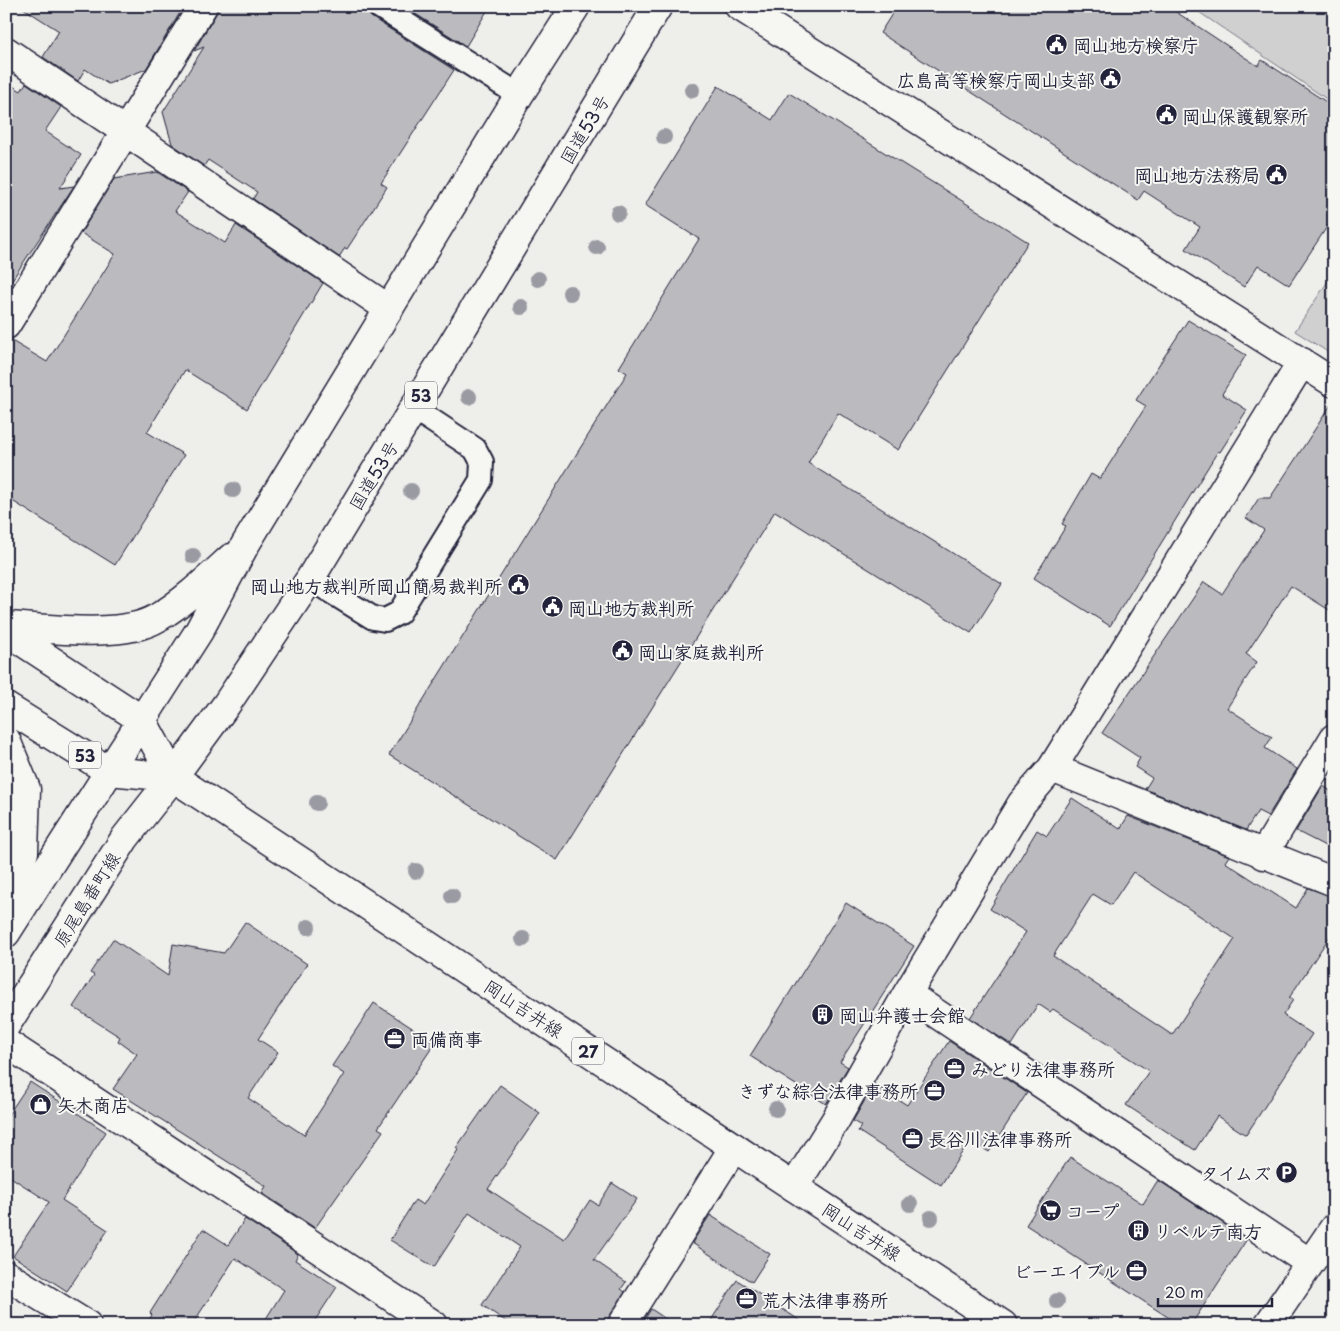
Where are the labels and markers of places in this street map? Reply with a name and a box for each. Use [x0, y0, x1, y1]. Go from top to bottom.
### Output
place label: 岡山地方検察庁 [1073, 31, 1199, 58]
public building icon: 岡山地方検察庁 [1045, 32, 1069, 56]
place label: 広島高等検察庁岡山支部 [897, 66, 1095, 93]
public building icon: 広島高等検察庁岡山支部 [1099, 67, 1123, 91]
place label: 岡山保護観察所 [1182, 102, 1308, 129]
public building icon: 岡山保護観察所 [1154, 103, 1178, 127]
place label: 岡山地方法務局 [1134, 161, 1260, 188]
public building icon: 岡山地方法務局 [1264, 162, 1288, 186]
place label: 岡山地方裁判所岡山簡易裁判所 [250, 572, 502, 599]
public building icon: 岡山地方裁判所岡山簡易裁判所 [506, 573, 530, 597]
place label: 岡山地方裁判所 [568, 594, 694, 621]
public building icon: 岡山地方裁判所 [540, 595, 564, 619]
place label: 岡山家庭裁判所 [638, 638, 764, 665]
public building icon: 岡山家庭裁判所 [610, 639, 634, 663]
place label: 岡山弁護士会館 [839, 1001, 965, 1028]
building icon: 岡山弁護士会館 [811, 1002, 835, 1026]
place label: 両備商事 [411, 1025, 483, 1052]
office icon: 両備商事 [383, 1026, 407, 1050]
place label: みどり法律事務所 [971, 1055, 1115, 1082]
office icon: みどり法律事務所 [943, 1056, 967, 1080]
place label: きずな綜合法律事務所 [738, 1077, 918, 1104]
office icon: きずな綜合法律事務所 [922, 1078, 946, 1102]
place label: 矢木商店 [57, 1091, 129, 1118]
shop icon: 矢木商店 [29, 1092, 53, 1116]
place label: 長谷川法律事務所 [928, 1125, 1072, 1152]
office icon: 長谷川法律事務所 [900, 1126, 924, 1150]
place label: タイムズ [1200, 1159, 1271, 1186]
parking icon: タイムズ [1275, 1160, 1299, 1184]
place label: コープ [1066, 1197, 1119, 1224]
supermarket icon: コープ [1038, 1198, 1062, 1222]
place label: リベルテ南方 [1154, 1217, 1262, 1244]
building icon: リベルテ南方 [1126, 1218, 1150, 1242]
place label: ビーエイブル [1014, 1257, 1120, 1284]
office icon: ビーエイブル [1124, 1258, 1148, 1282]
place label: 荒木法律事務所 [762, 1286, 888, 1313]
office icon: 荒木法律事務所 [734, 1287, 758, 1311]

